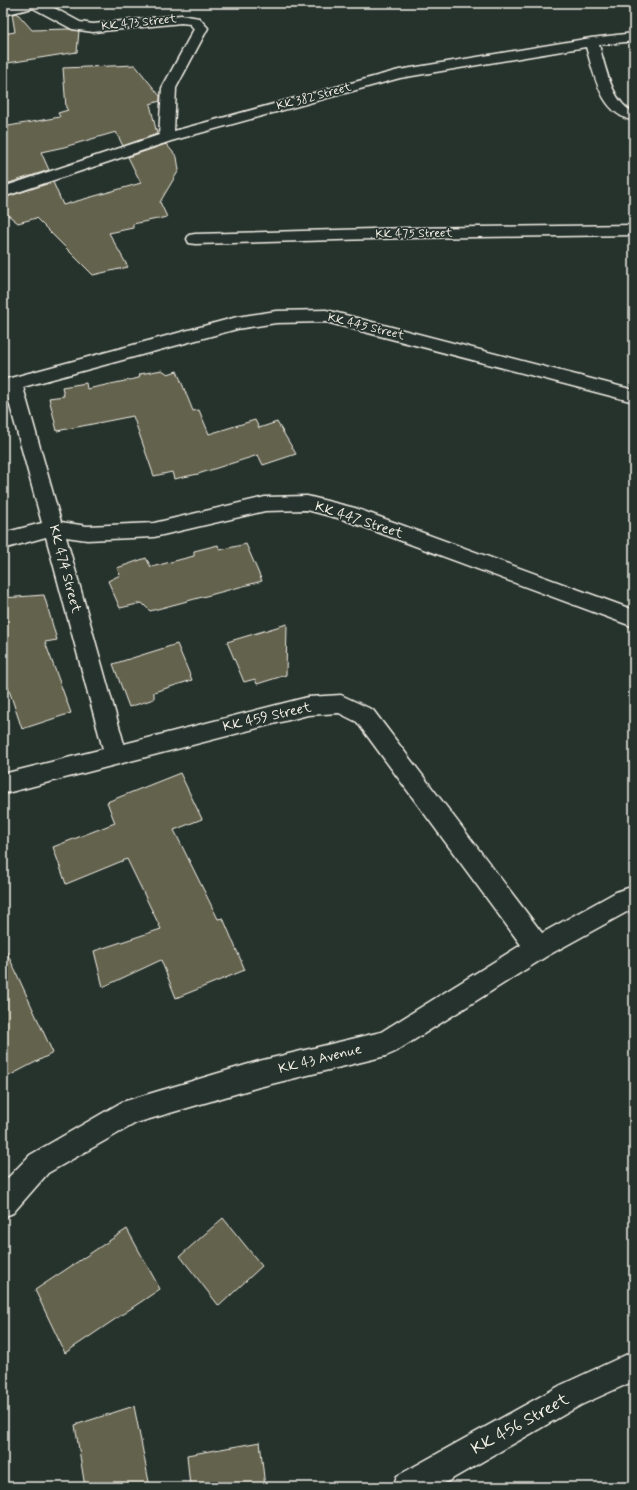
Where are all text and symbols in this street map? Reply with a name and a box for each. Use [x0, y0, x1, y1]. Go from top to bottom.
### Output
street label: KK 473 Street [101, 11, 177, 35]
street label: KK 382 Street [275, 79, 353, 115]
street label: KK 475 Street [375, 225, 453, 243]
street label: KK 445 Street [326, 310, 406, 344]
street label: KK 447 Street [313, 497, 406, 543]
street label: KK 474 Street [45, 523, 86, 616]
street label: KK 459 Street [221, 698, 314, 736]
street label: KK 43 Avenue [277, 1040, 363, 1078]
street label: KK 456 Street [467, 1388, 573, 1460]

